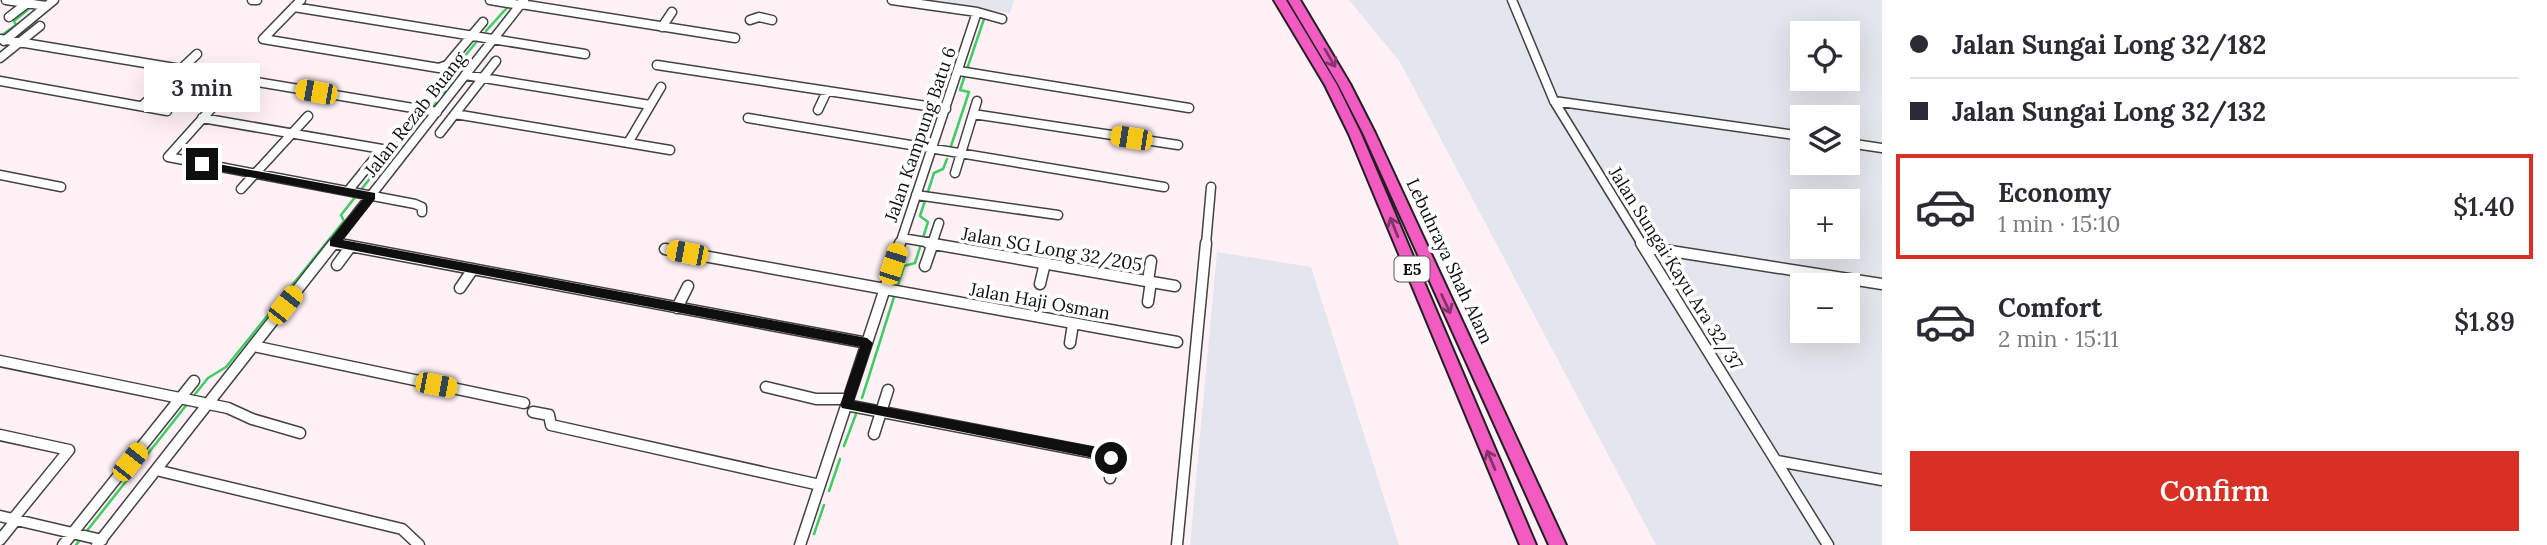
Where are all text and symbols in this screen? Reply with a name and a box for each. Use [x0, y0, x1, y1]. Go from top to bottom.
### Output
map controls [1790, 21, 1860, 343]
button: locate [1790, 21, 1860, 91]
text: Jalan Sungai Long 32/182 [1952, 28, 2266, 61]
street label: Jalan Kampung Batu 6 [879, 43, 961, 225]
street label: Jalan Rezab Buang [358, 46, 472, 182]
one-way arrow [1323, 48, 1337, 68]
callout: 3 min [144, 62, 260, 111]
text: 3 min [171, 73, 233, 102]
car [294, 78, 339, 106]
text: Jalan Sungai Long 32/132 [1952, 95, 2266, 128]
button: layers [1790, 105, 1860, 175]
car [1109, 124, 1154, 152]
route end [186, 148, 218, 180]
street label: Jalan Sungai Kayu Ara 32/37 [1603, 161, 1748, 374]
street label: Lebuhraya Shah Alam [1402, 175, 1498, 347]
icon: car [1914, 175, 1977, 238]
text: Economy [1998, 176, 2111, 209]
button: + [1790, 189, 1860, 259]
text: $1.40 [2453, 190, 2515, 223]
text: 1 min · 15:10 [1998, 209, 2121, 238]
one-way arrow [1387, 217, 1400, 239]
street label: Jalan SG Long 32/205 [959, 222, 1144, 276]
car [665, 239, 710, 267]
car [877, 241, 910, 287]
road number: E5 [1394, 256, 1430, 282]
button: − [1790, 273, 1860, 343]
street label: Jalan Haji Osman [967, 277, 1112, 325]
car [264, 282, 307, 328]
icon: car [1914, 290, 1977, 353]
text: Comfort [1998, 291, 2102, 324]
one-way arrow [1440, 293, 1453, 314]
text: $1.89 [2454, 305, 2515, 338]
text: 2 min · 15:11 [1998, 324, 2119, 353]
car [414, 371, 459, 399]
car [109, 439, 152, 485]
route start [1095, 442, 1127, 474]
one-way arrow [1484, 450, 1497, 471]
button: Confirm [1910, 451, 2519, 531]

